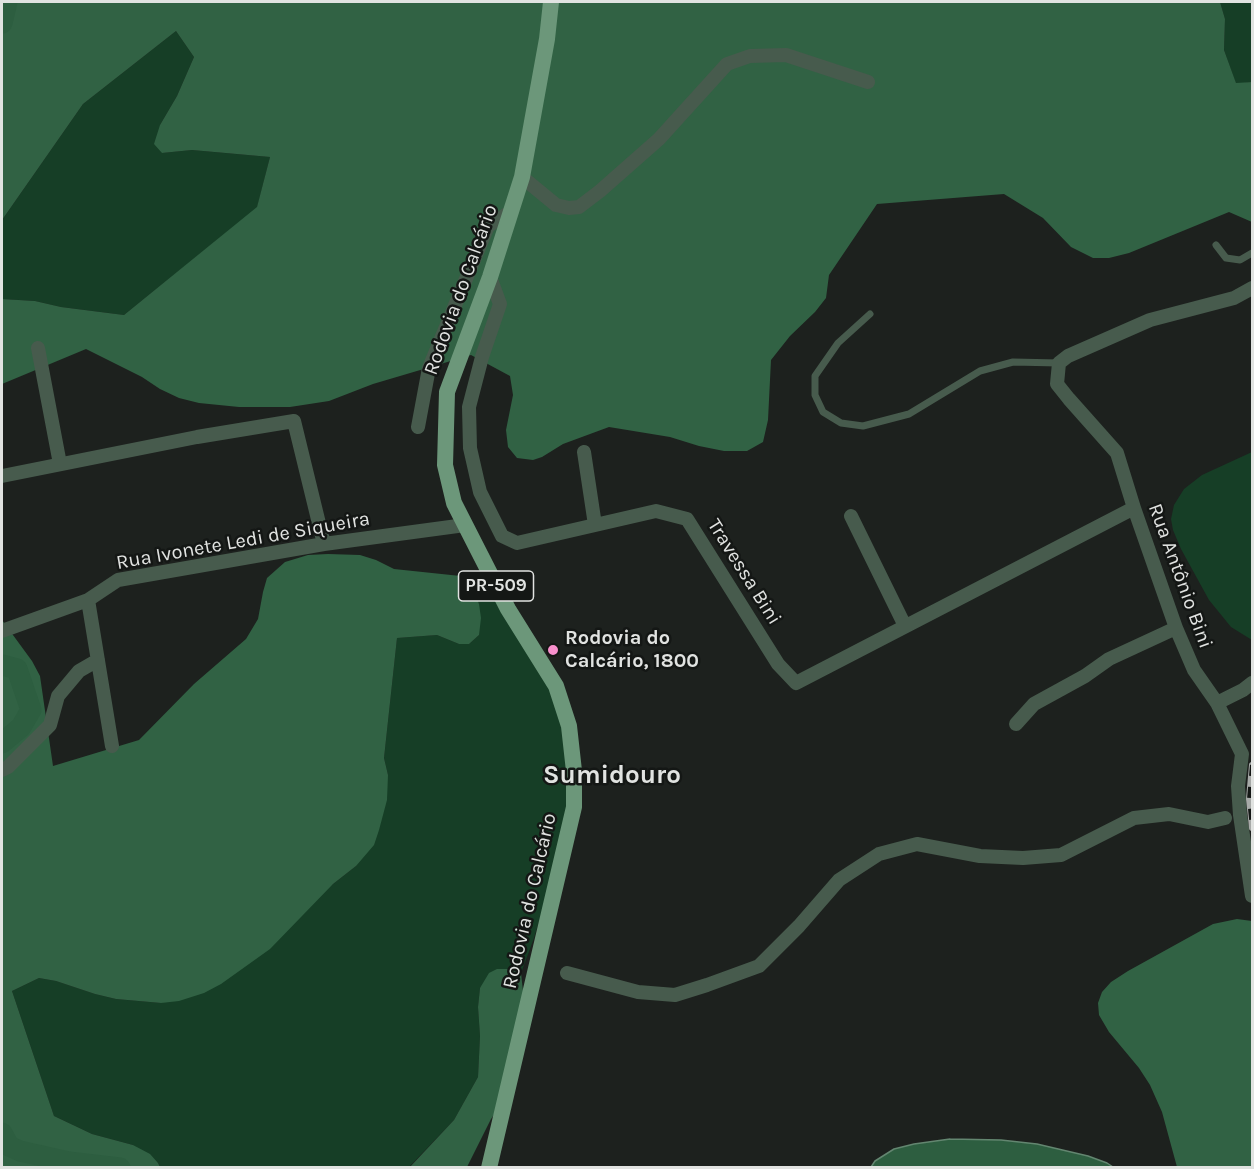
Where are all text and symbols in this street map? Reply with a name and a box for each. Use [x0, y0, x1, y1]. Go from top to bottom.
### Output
street label: Rodovia do Calcário [419, 202, 503, 378]
street label: Rua Antônio Bini [1143, 500, 1217, 652]
street label: Rua Ivonete Ledi de Siqueira [114, 507, 372, 575]
street label: Travessa Bini [702, 515, 786, 629]
road number: PR-509 [458, 571, 534, 601]
place label: Rodovia do Calcário, 1800 [565, 626, 699, 673]
marker: Rodovia do Calcário, 1800 [546, 643, 560, 657]
district label: Sumidouro [543, 760, 681, 792]
street label: Rodovia do Calcário [498, 811, 562, 991]

